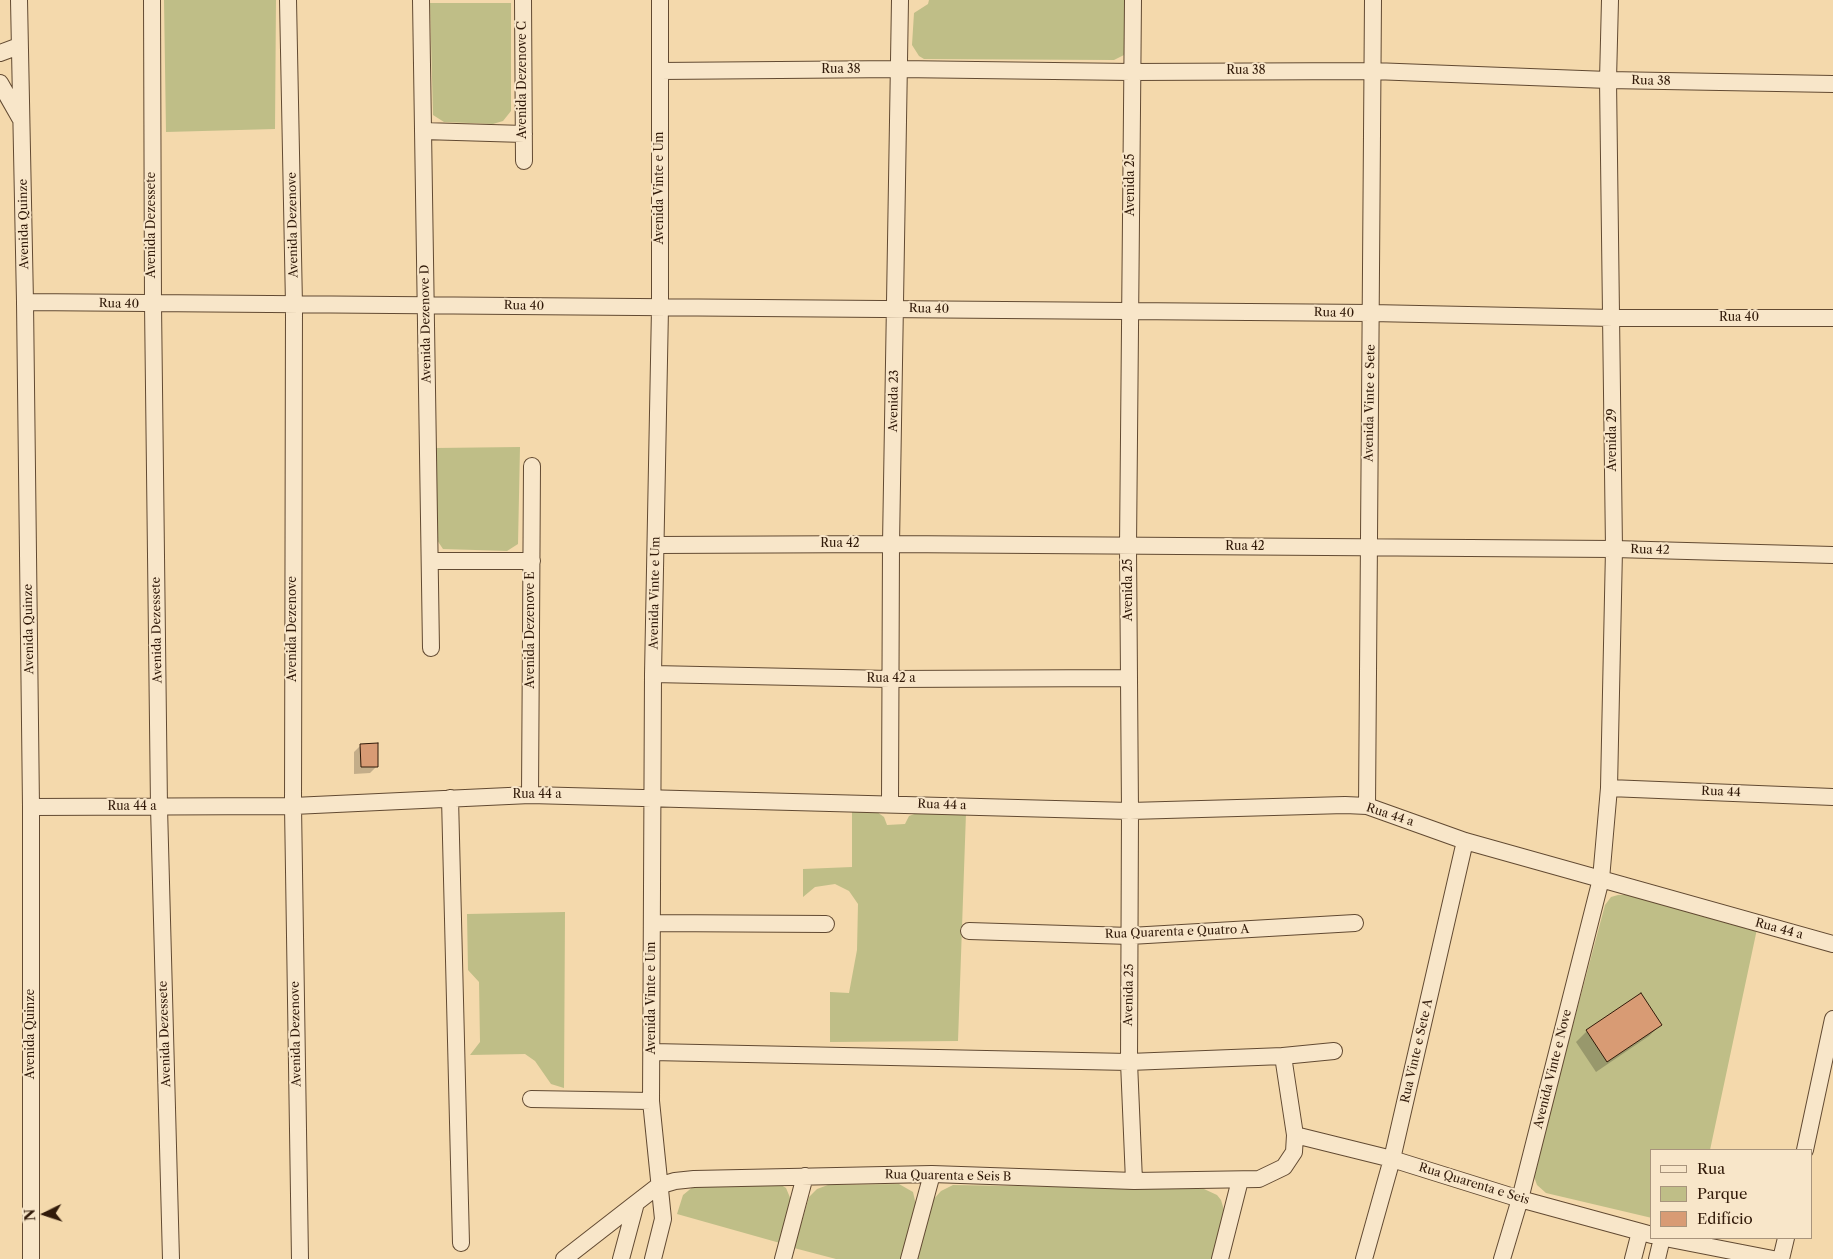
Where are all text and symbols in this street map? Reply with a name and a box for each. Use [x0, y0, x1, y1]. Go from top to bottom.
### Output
street label: Avenida Dezenove C [516, 21, 530, 139]
street label: Rua 38 [821, 63, 861, 77]
street label: Rua 38 [1226, 64, 1266, 78]
street label: Rua 38 [1631, 73, 1671, 89]
street label: Avenida Vinte e Um [653, 131, 667, 245]
street label: Avenida 25 [1124, 154, 1138, 216]
street label: Avenida Dezessete [145, 172, 159, 278]
street label: Avenida Dezenove [285, 172, 301, 278]
street label: Avenida Quinze [16, 179, 32, 269]
street label: Avenida Dezenove D [418, 265, 434, 383]
street label: Rua 40 [99, 296, 139, 312]
street label: Rua 40 [504, 298, 544, 314]
street label: Rua 40 [909, 301, 949, 317]
street label: Rua 40 [1314, 305, 1354, 321]
street label: Rua 40 [1719, 311, 1759, 325]
street label: Avenida Vinte e Sete [1362, 344, 1378, 462]
street label: Avenida 23 [886, 370, 902, 432]
street label: Avenida 29 [1606, 409, 1620, 471]
street label: Avenida Vinte e Um [647, 536, 663, 650]
street label: Rua 42 [820, 537, 860, 551]
street label: Rua 42 [1225, 540, 1265, 554]
street label: Rua 42 [1630, 542, 1670, 558]
street label: Avenida 25 [1122, 559, 1136, 621]
street label: Avenida Dezenove E [524, 571, 538, 689]
street label: Avenida Dezenove [286, 576, 300, 682]
street label: Avenida Dezessete [149, 577, 165, 683]
street label: Avenida Quinze [21, 584, 37, 674]
street label: Rua 42 a [866, 672, 916, 686]
street label: Rua 44 [1701, 784, 1741, 800]
street label: Rua 44 a [512, 788, 562, 802]
street label: Rua 44 a [917, 797, 967, 813]
street label: Rua 44 a [107, 800, 157, 814]
street label: Rua 44 a [1364, 801, 1416, 829]
street label: Rua 44 a [1753, 916, 1805, 942]
street label: Rua Quarenta e Quatro A [1105, 922, 1249, 942]
street label: Avenida Vinte e Um [645, 941, 659, 1055]
street label: Avenida 25 [1121, 964, 1137, 1026]
street label: Avenida Dezessete [156, 981, 174, 1087]
street label: Avenida Dezenove [288, 981, 304, 1087]
street label: Avenida Quinze [24, 989, 38, 1079]
street label: Rua Vinte e Sete A [1398, 997, 1436, 1105]
street label: Avenida Vinte e Nove [1531, 1008, 1575, 1130]
legend [1650, 1149, 1813, 1239]
text: Rua [1697, 1159, 1725, 1178]
street label: Rua Quarenta e Seis [1417, 1160, 1531, 1208]
street label: Rua Quarenta e Seis B [885, 1168, 1011, 1184]
text: Parque [1697, 1184, 1747, 1203]
north arrow [20, 1189, 70, 1239]
text: N [21, 1208, 39, 1222]
text: Edifício [1697, 1209, 1753, 1228]

